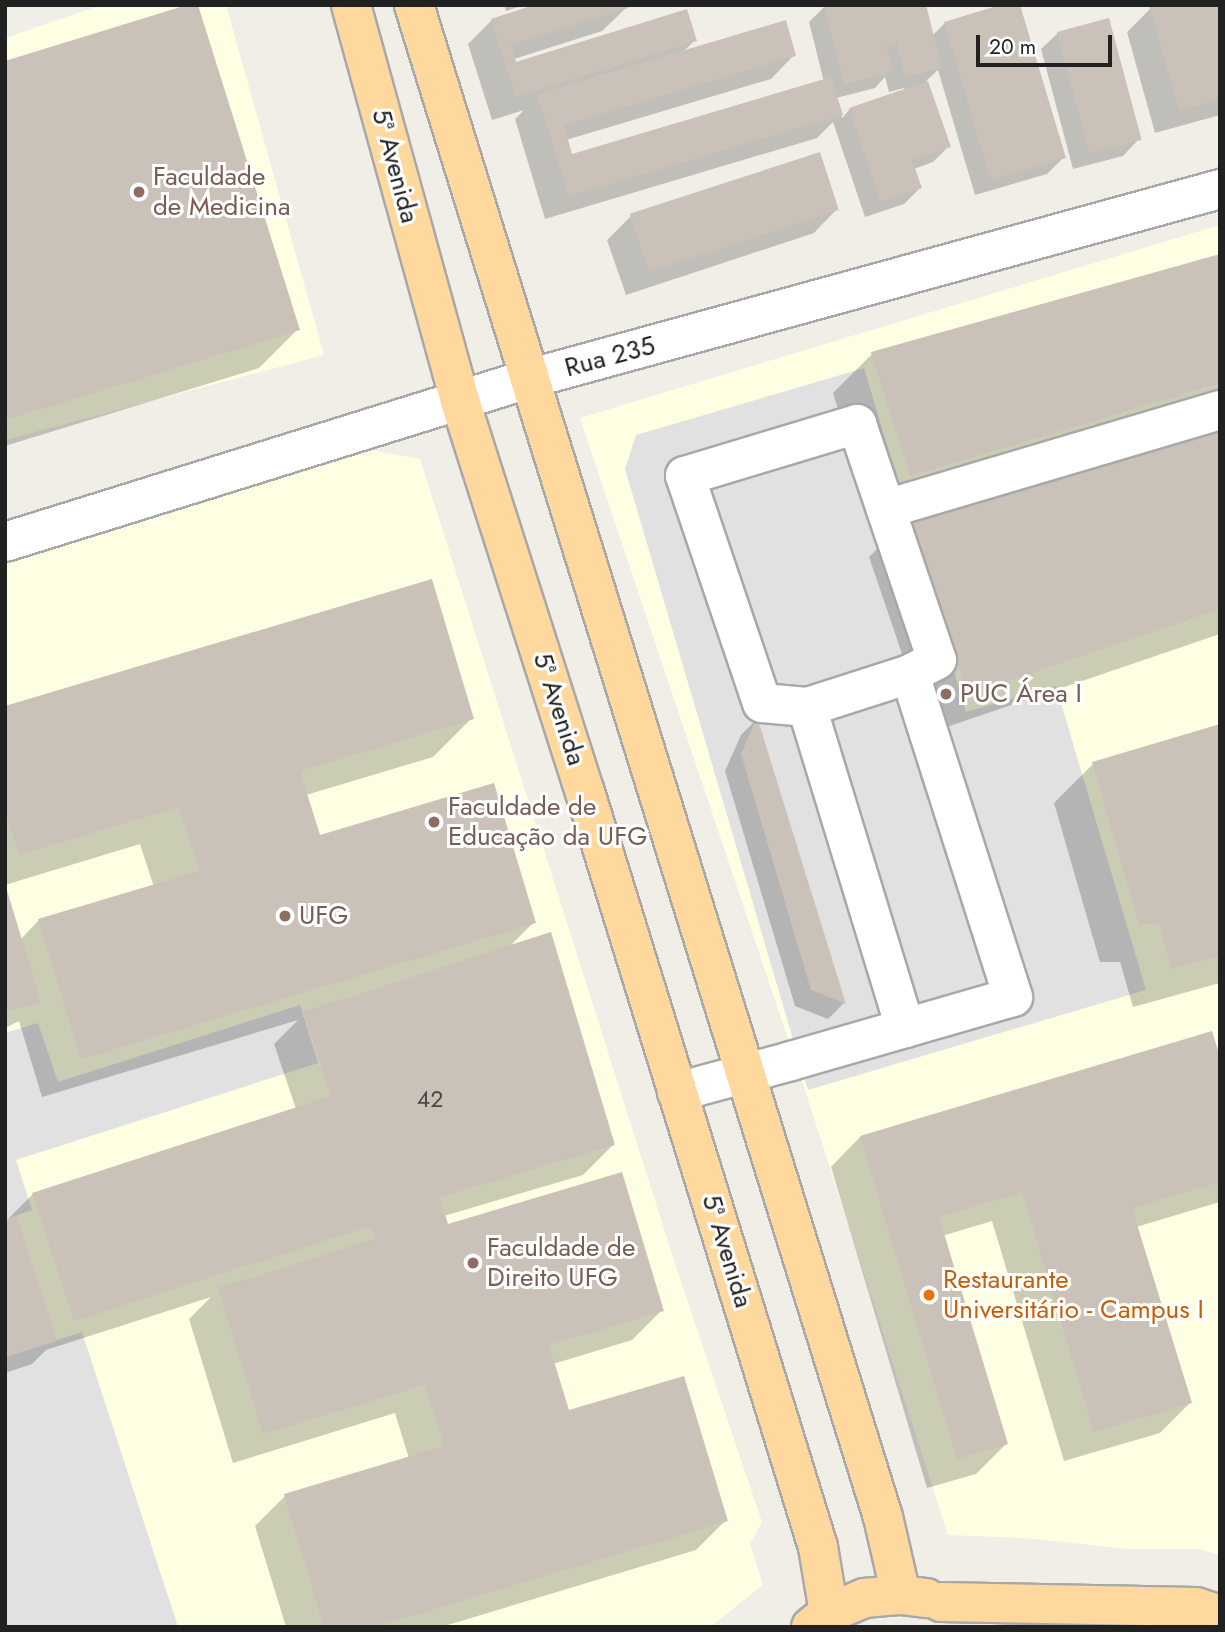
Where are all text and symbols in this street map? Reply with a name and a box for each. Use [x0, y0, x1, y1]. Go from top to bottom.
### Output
scale bar [980, 21, 1116, 65]
text: 20 m [989, 32, 1036, 62]
street label: 5ª Avenida [365, 106, 425, 226]
place label: Faculdade de Medicina [153, 161, 290, 222]
marker: Faculdade de Medicina [131, 184, 147, 200]
street label: Rua 235 [561, 330, 659, 384]
street label: 5ª Avenida [526, 649, 592, 769]
place label: PUC Área I [960, 678, 1082, 710]
marker: PUC Área I [938, 686, 954, 702]
place label: Faculdade de Educação da UFG [448, 791, 647, 852]
marker: Faculdade de Educação da UFG [426, 814, 442, 830]
place label: UFG [299, 900, 348, 932]
marker: UFG [277, 908, 293, 924]
house number: 42 [417, 1085, 443, 1113]
street label: 5ª Avenida [695, 1191, 759, 1311]
place label: Faculdade de Direito UFG [487, 1232, 635, 1294]
marker: Faculdade de Direito UFG [465, 1255, 481, 1271]
place label: Restaurante Universitário - Campus I [943, 1264, 1204, 1326]
marker: Restaurante Universitário - Campus I [921, 1287, 937, 1303]

